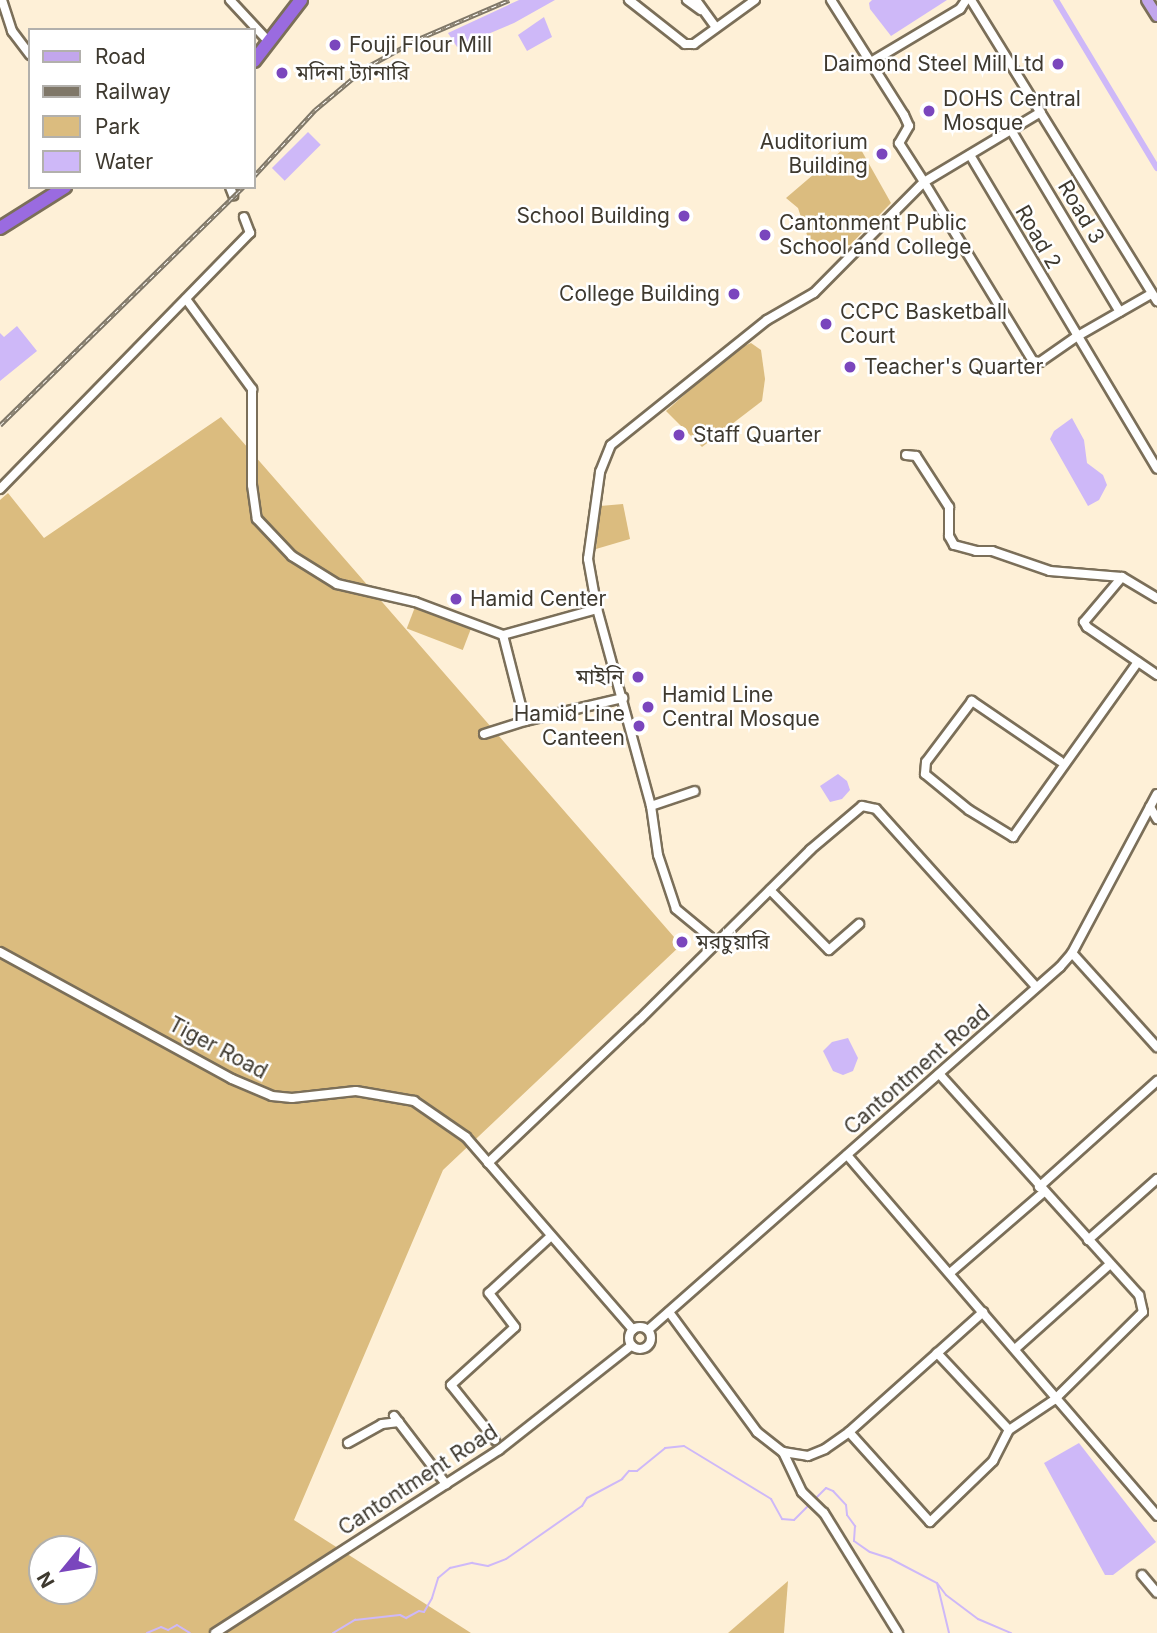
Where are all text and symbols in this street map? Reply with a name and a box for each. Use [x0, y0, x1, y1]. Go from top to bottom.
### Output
legend [28, 28, 256, 189]
place label: Fouji Flour Mill [349, 32, 492, 58]
marker: Fouji Flour Mill [327, 37, 343, 53]
text: Road [95, 44, 146, 69]
place label: Daimond Steel Mill Ltd [823, 51, 1044, 77]
marker: Daimond Steel Mill Ltd [1050, 56, 1066, 72]
place label: মদিনা ট্যানারি [296, 60, 409, 86]
marker: মদিনা ট্যানারি [274, 65, 290, 81]
text: Railway [95, 79, 171, 104]
place label: DOHS Central Mosque [943, 86, 1081, 136]
marker: DOHS Central Mosque [921, 103, 937, 119]
text: Park [95, 114, 140, 139]
place label: Auditorium Building [760, 129, 868, 179]
marker: Auditorium Building [874, 146, 890, 162]
text: Water [95, 149, 153, 174]
street label: Road 3 [1052, 176, 1110, 248]
street label: Road 2 [1010, 201, 1066, 273]
place label: School Building [516, 203, 670, 229]
marker: School Building [676, 208, 692, 224]
place label: Cantonment Public School and College [779, 210, 971, 260]
marker: Cantonment Public School and College [757, 227, 773, 243]
place label: College Building [559, 281, 720, 307]
marker: College Building [726, 286, 742, 302]
place label: CCPC Basketball Court [840, 299, 1007, 349]
marker: CCPC Basketball Court [818, 316, 834, 332]
place label: Teacher's Quarter [864, 354, 1043, 380]
marker: Teacher's Quarter [842, 359, 858, 375]
place label: Staff Quarter [693, 422, 821, 448]
marker: Staff Quarter [671, 427, 687, 443]
place label: Hamid Center [470, 586, 606, 612]
marker: Hamid Center [448, 591, 464, 607]
place label: মাইনি [576, 664, 624, 690]
marker: মাইনি [630, 669, 646, 685]
place label: Hamid Line Central Mosque [662, 682, 820, 732]
marker: Hamid Line Central Mosque [640, 699, 656, 715]
place label: Hamid Line Canteen [514, 701, 625, 751]
marker: Hamid Line Canteen [631, 718, 647, 734]
place label: মরচুয়ারি [696, 929, 769, 955]
marker: মরচুয়ারি [674, 934, 690, 950]
street label: Cantontment Road [839, 1000, 995, 1140]
street label: Tiger Road [164, 1011, 272, 1085]
street label: Cantontment Road [334, 1419, 502, 1541]
north arrow [28, 1535, 98, 1605]
text: N [33, 1568, 60, 1592]

